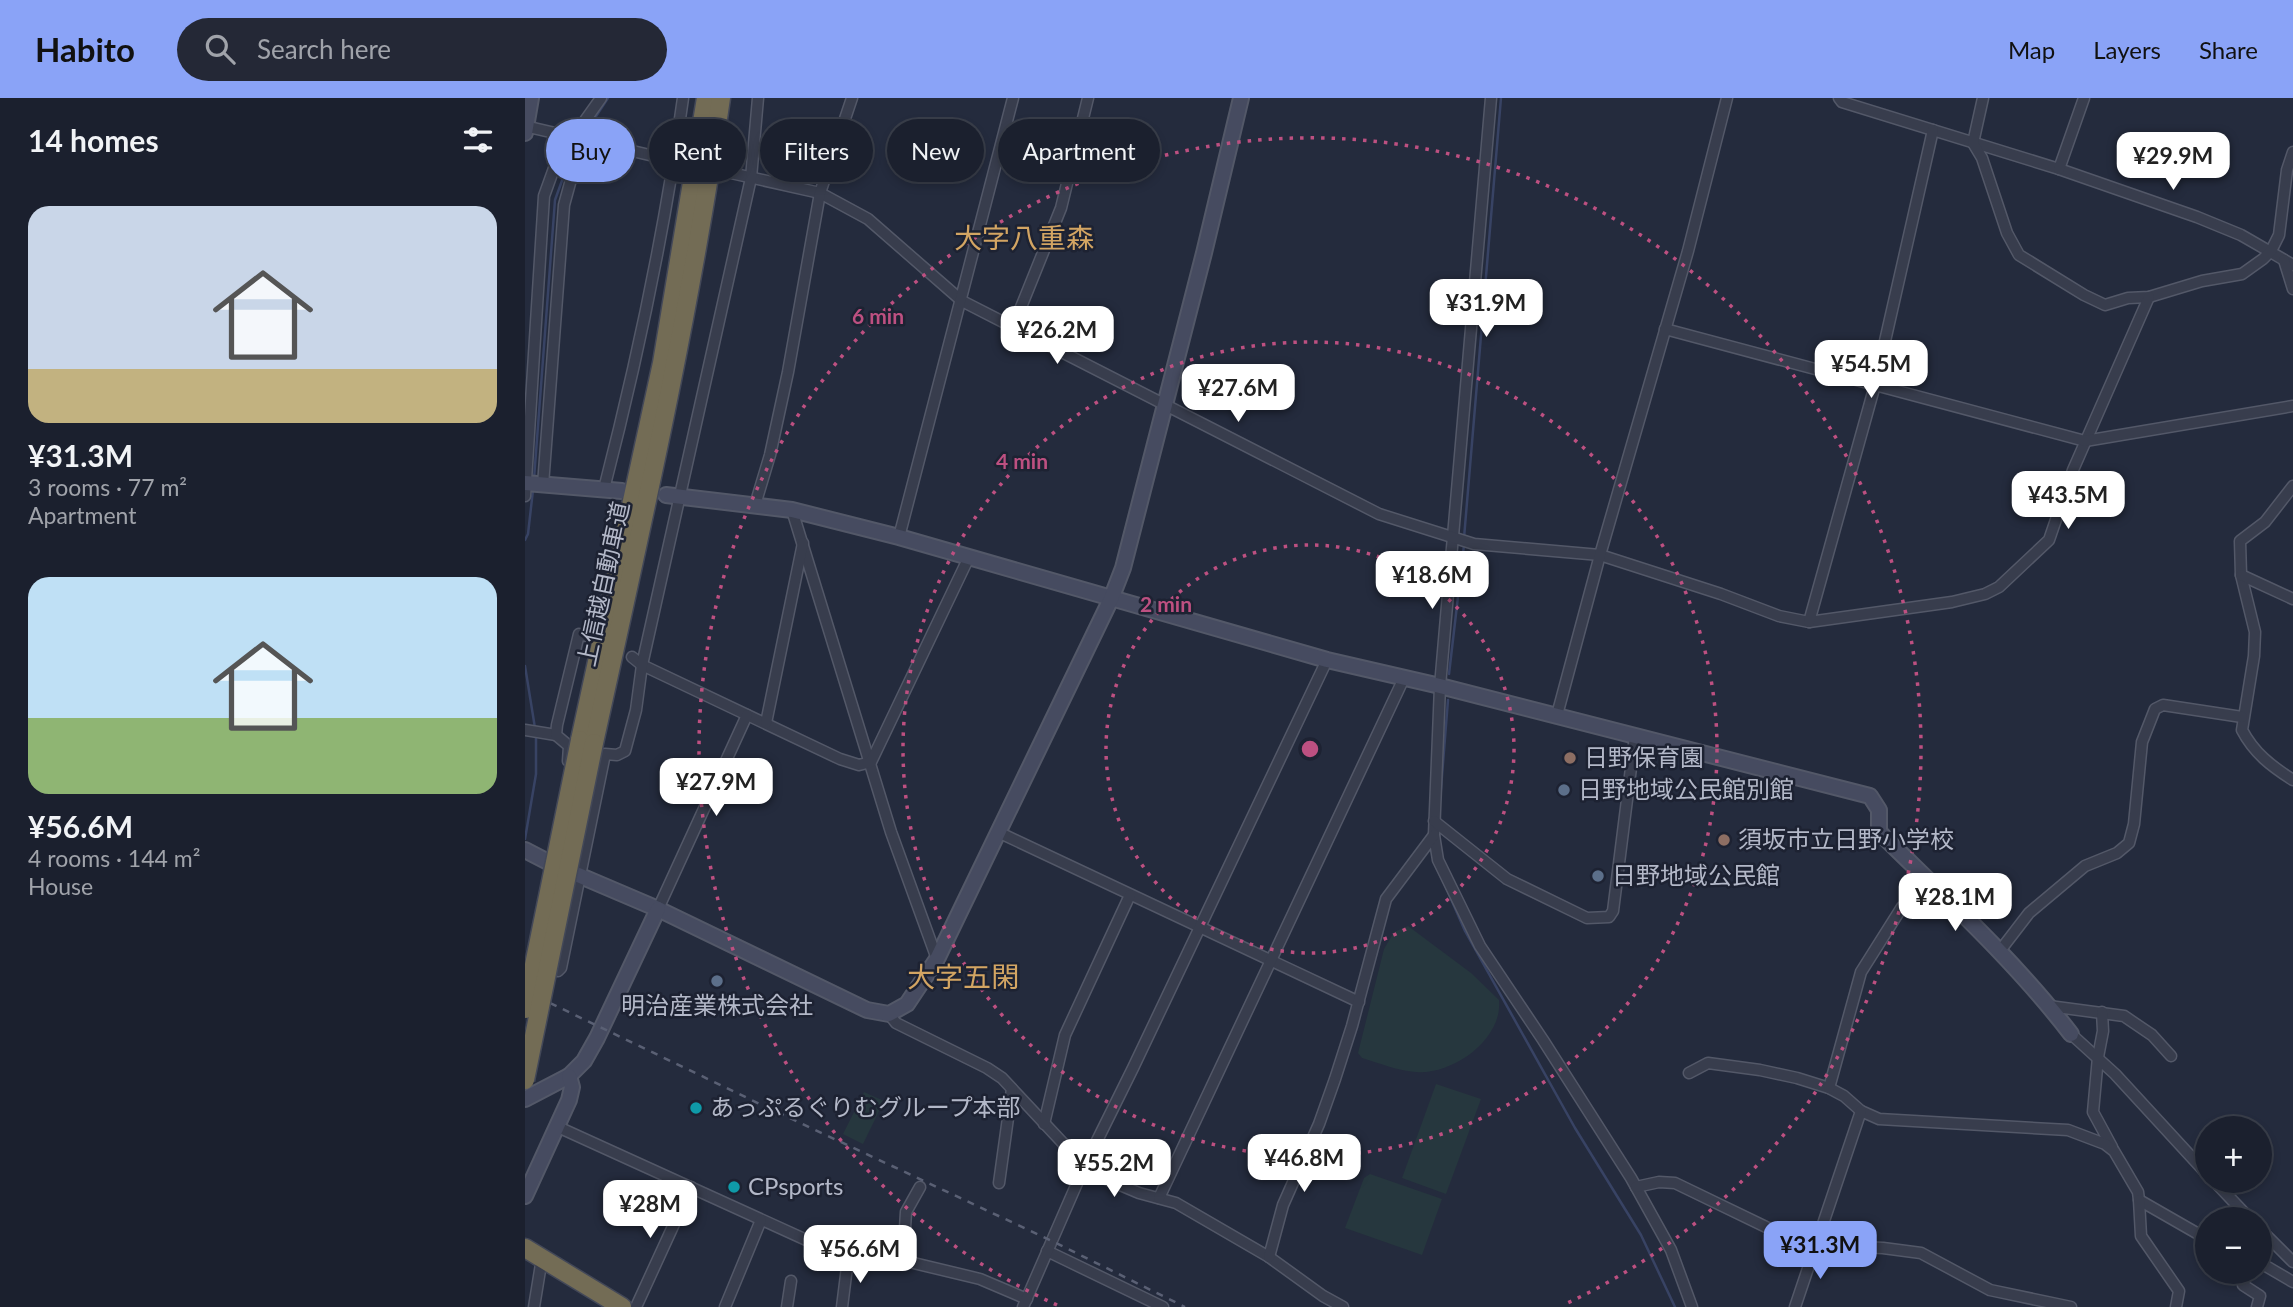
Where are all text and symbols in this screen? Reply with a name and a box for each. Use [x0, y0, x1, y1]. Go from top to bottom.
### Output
search box [177, 18, 667, 81]
text: Habito [35, 29, 135, 69]
icon: search [201, 30, 239, 68]
text: Search here [257, 33, 391, 65]
text: Map [2008, 35, 2055, 64]
text: Layers [2093, 35, 2161, 64]
text: Share [2199, 35, 2258, 64]
chip: Buy [546, 119, 635, 182]
chip: Rent [649, 119, 746, 182]
chip: Filters [760, 119, 873, 182]
chip: New [887, 119, 984, 182]
chip: Apartment [998, 119, 1160, 182]
icon: filters [459, 121, 497, 159]
text: 14 homes [28, 122, 159, 158]
pin: ¥29.9M [2116, 132, 2230, 192]
text: ¥29.9M [2133, 141, 2213, 169]
district label: 大字八重森 [954, 220, 1094, 254]
icon: home [200, 252, 326, 378]
pin: ¥31.9M [1429, 280, 1543, 339]
text: ¥31.9M [1446, 288, 1526, 316]
text: 6 min [852, 303, 904, 328]
pin: ¥26.2M [1000, 306, 1114, 366]
text: ¥26.2M [1017, 315, 1097, 343]
pin: ¥54.5M [1814, 341, 1928, 400]
text: ¥54.5M [1831, 349, 1911, 377]
pin: ¥27.6M [1181, 364, 1295, 424]
text: ¥27.6M [1198, 373, 1278, 401]
text: ¥31.3M [28, 437, 133, 473]
text: 4 min [996, 448, 1048, 473]
pin: ¥43.5M [2011, 472, 2125, 531]
text: 3 rooms · 77 m² [28, 473, 187, 501]
text: ¥43.5M [2028, 480, 2108, 508]
street label: 上信越自動車道 [571, 499, 634, 669]
text: Apartment [28, 501, 136, 529]
pin: ¥18.6M [1375, 552, 1489, 611]
text: ¥18.6M [1392, 560, 1472, 588]
text: 2 min [1140, 591, 1192, 616]
icon: home [200, 623, 326, 749]
centre of rings [1298, 737, 1322, 761]
place label: 日野保育園 [1584, 742, 1704, 771]
marker: 日野保育園 [1562, 750, 1578, 766]
pin: ¥27.9M [659, 758, 773, 818]
text: ¥27.9M [676, 767, 756, 795]
place label: 日野地域公民館別館 [1578, 774, 1794, 803]
marker: 日野地域公民館別館 [1556, 782, 1572, 798]
text: ¥56.6M [28, 808, 133, 844]
place label: 須坂市立日野小学校 [1738, 824, 1954, 853]
marker: 須坂市立日野小学校 [1716, 832, 1732, 848]
text: 4 rooms · 144 m² [28, 844, 200, 872]
place label: 日野地域公民館 [1612, 860, 1780, 889]
marker: 日野地域公民館 [1590, 868, 1606, 884]
text: House [28, 872, 93, 900]
pin: ¥28.1M [1898, 874, 2012, 933]
text: ¥28.1M [1915, 882, 1995, 910]
district label: 大字五閑 [907, 959, 1019, 993]
marker: 明治産業株式会社 [709, 973, 725, 989]
place label: 明治産業株式会社 [621, 990, 813, 1019]
place label: あっぷるぐりむグループ本部 [710, 1092, 1021, 1121]
marker: あっぷるぐりむグループ本部 [688, 1100, 704, 1116]
map controls [2195, 1116, 2272, 1284]
button: + [2195, 1116, 2272, 1193]
pin: ¥46.8M [1247, 1134, 1361, 1194]
pin: ¥55.2M [1057, 1140, 1171, 1199]
text: ¥46.8M [1264, 1143, 1344, 1171]
text: ¥55.2M [1074, 1148, 1154, 1176]
place label: CPsports [748, 1171, 843, 1200]
marker: CPsports [726, 1179, 742, 1195]
pin: ¥28M [609, 1180, 691, 1240]
text: ¥28M [619, 1189, 681, 1217]
button: − [2195, 1207, 2272, 1284]
pin: ¥31.3M [1763, 1222, 1877, 1281]
pin: ¥56.6M [803, 1226, 917, 1285]
text: ¥31.3M [1780, 1230, 1860, 1258]
text: ¥56.6M [820, 1234, 900, 1262]

